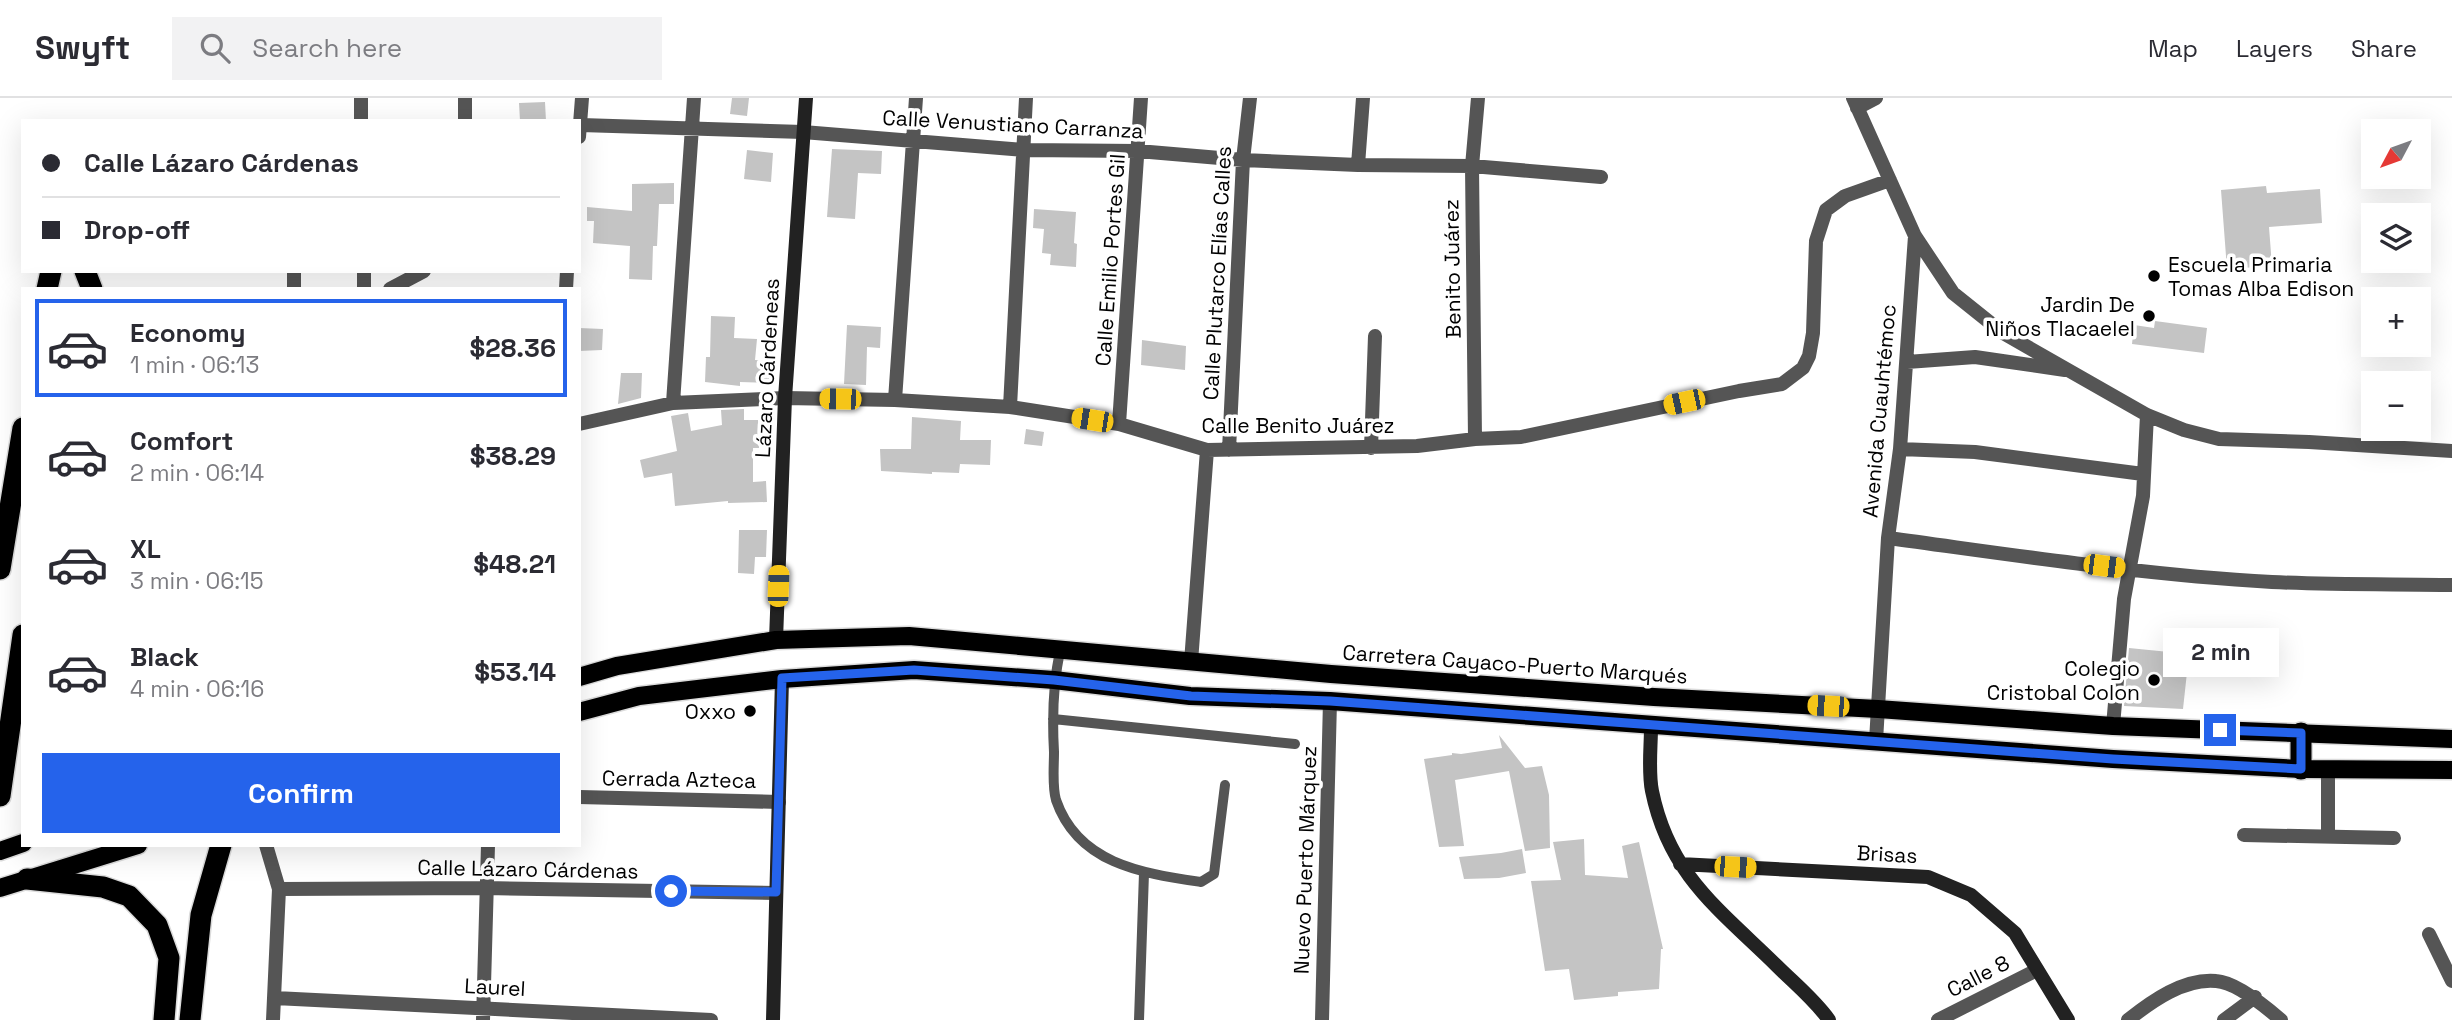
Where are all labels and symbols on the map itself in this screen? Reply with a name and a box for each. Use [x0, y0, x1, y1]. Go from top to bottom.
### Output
street label: Calle Venustiano Carranza [882, 104, 1144, 144]
north arrow [2361, 119, 2431, 189]
street label: Calle Plutarco Elías Calles [1197, 145, 1237, 401]
street label: Calle Emilio Portes Gil [1089, 153, 1131, 367]
street label: Benito Juárez [1437, 199, 1467, 339]
place label: Escuela Primaria Tomas Alba Edison [2168, 251, 2354, 302]
marker: Escuela Primaria Tomas Alba Edison [2146, 268, 2162, 284]
street label: Lázaro Cárdeneas [749, 278, 785, 458]
place label: Jardin De Niños Tlacaelel [1985, 291, 2135, 342]
street label: Avenida Cuauhtémoc [1856, 303, 1902, 519]
marker: Jardin De Niños Tlacaelel [2141, 308, 2157, 324]
car [1662, 387, 1707, 417]
car [819, 388, 862, 410]
car [1070, 406, 1115, 434]
street label: Calle Benito Juárez [1201, 412, 1395, 439]
car [2082, 553, 2127, 579]
car [767, 565, 790, 607]
callout: 2 min [2162, 628, 2278, 678]
street label: Carretera Cayaco-Puerto Marqués [1342, 638, 1688, 690]
place label: Colegio Cristobal Colon [1987, 655, 2140, 706]
marker: Colegio Cristobal Colon [2146, 672, 2162, 688]
car [1807, 694, 1850, 718]
place label: Oxxo [685, 698, 736, 725]
marker: Oxxo [742, 703, 758, 719]
route end [2204, 714, 2236, 746]
street label: Nuevo Puerto Márquez [1288, 745, 1322, 975]
street label: Cerrada Azteca [602, 764, 756, 794]
street label: Brisas [1856, 839, 1918, 869]
street label: Calle Lázaro Cárdenas [417, 854, 639, 884]
car [1714, 855, 1757, 879]
route start [655, 875, 687, 907]
street label: Calle 8 [1942, 949, 2014, 1003]
street label: Laurel [464, 972, 526, 1002]

